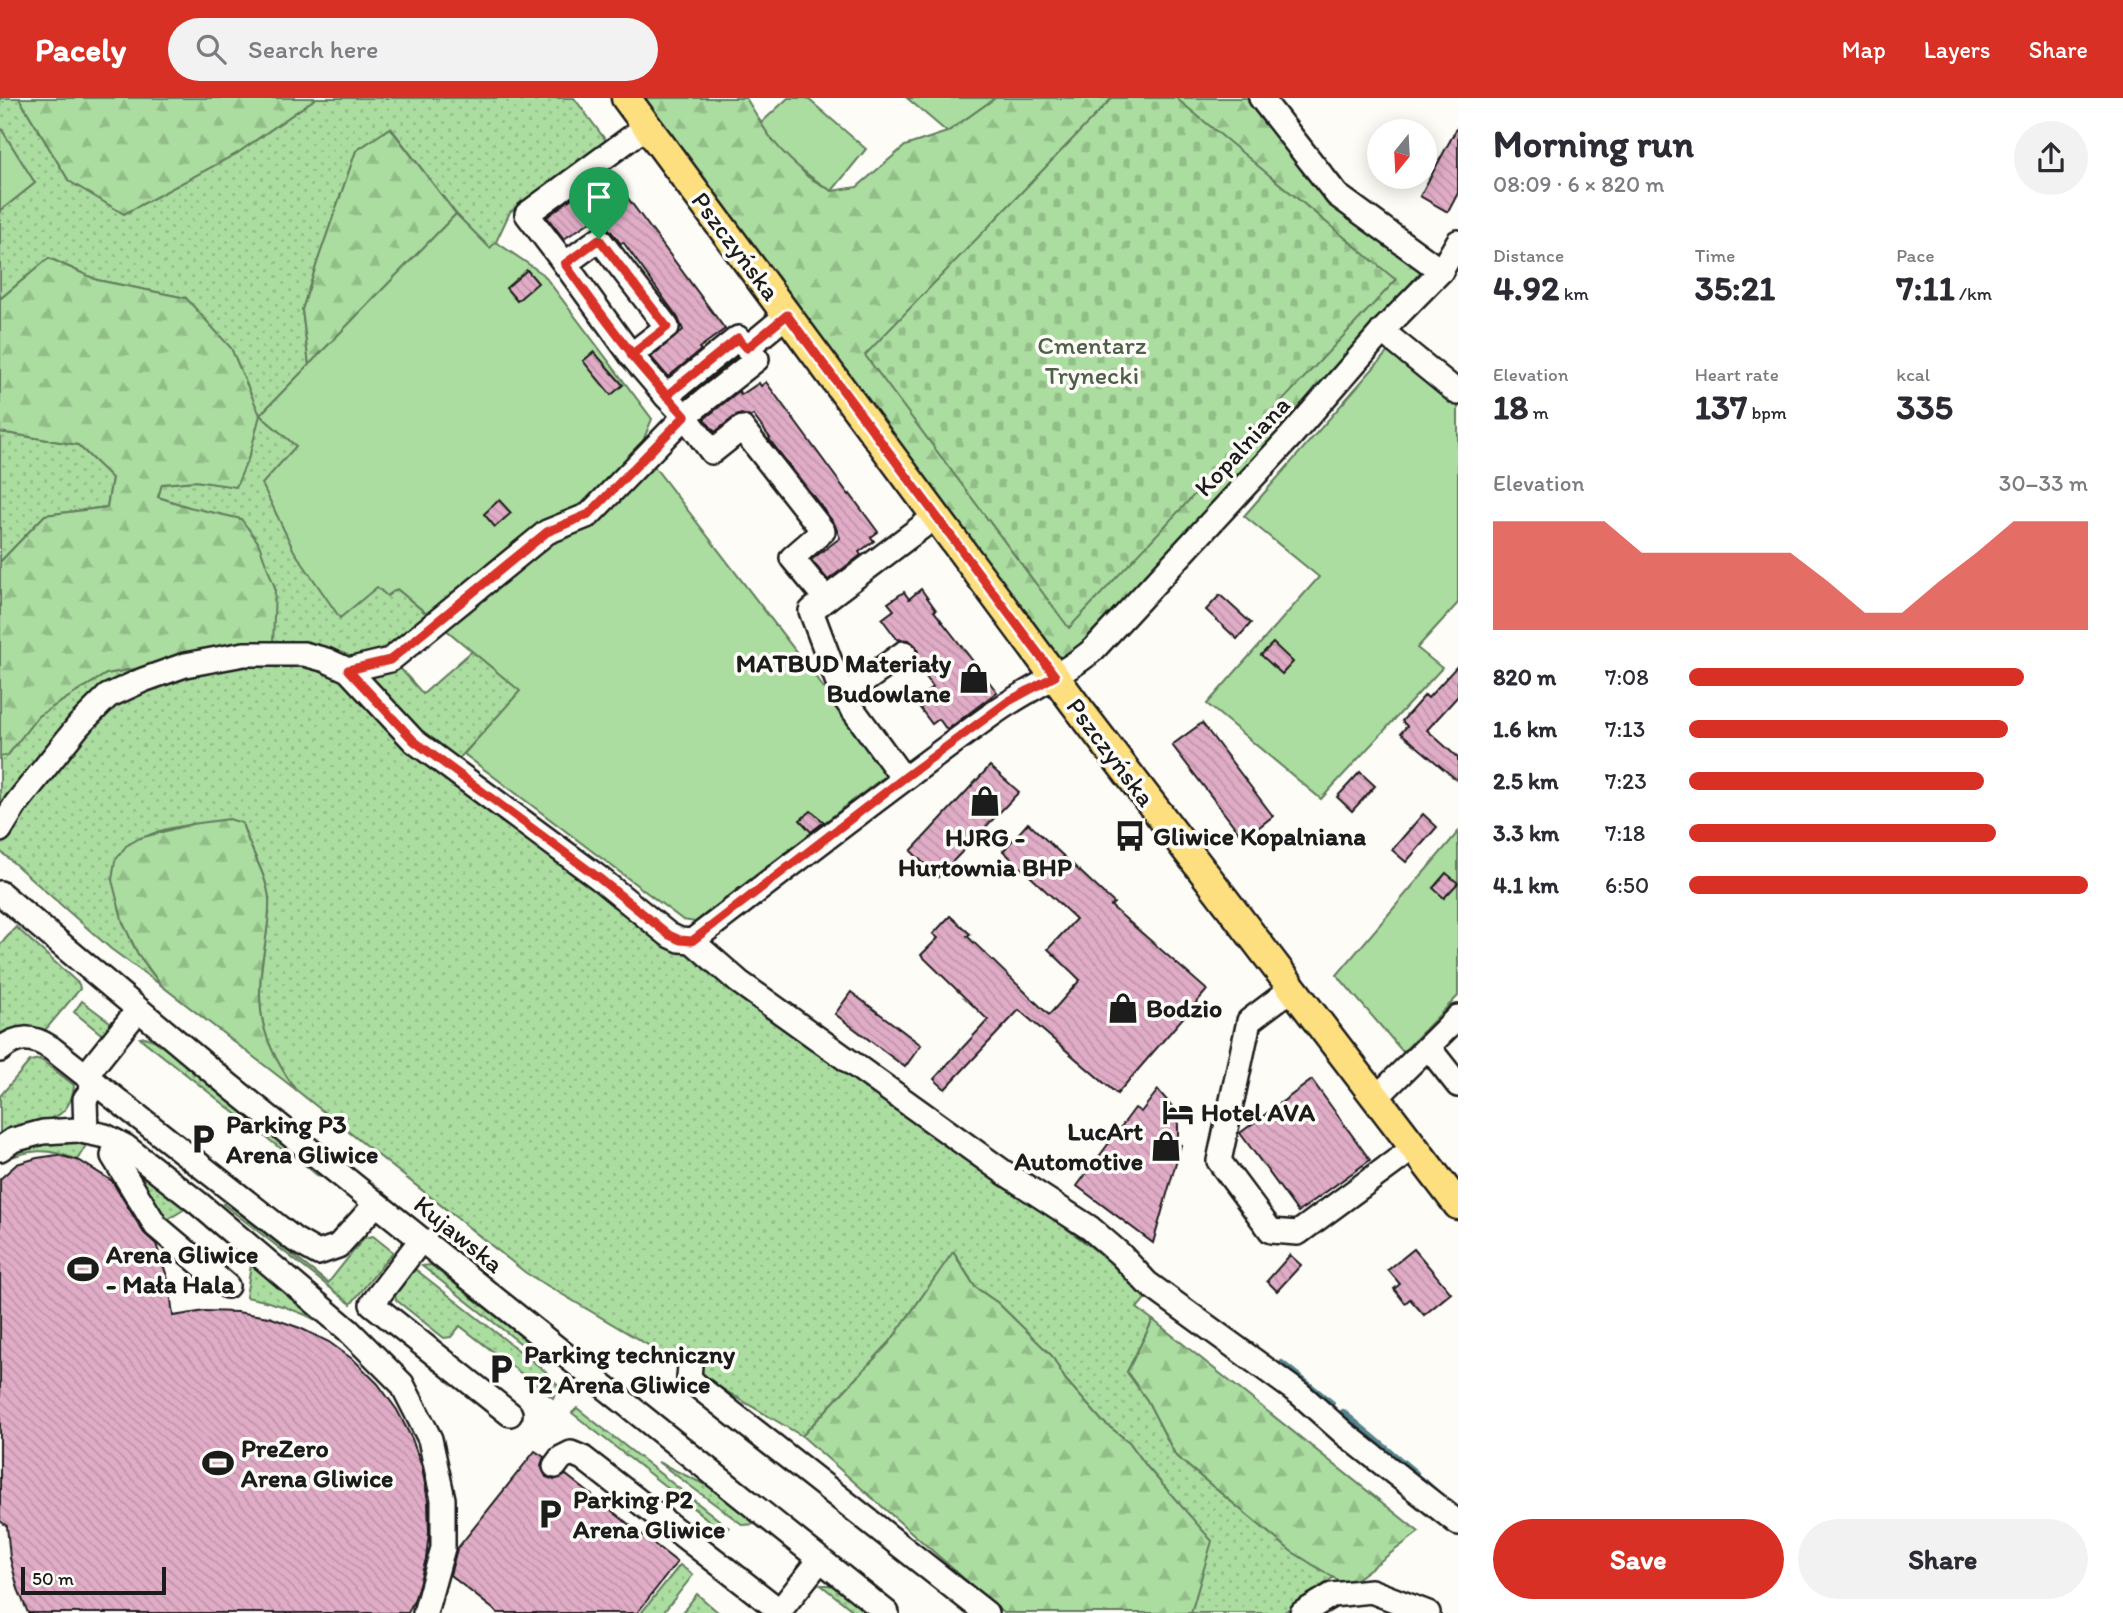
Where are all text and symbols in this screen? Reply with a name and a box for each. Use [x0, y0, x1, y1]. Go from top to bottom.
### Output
search box [168, 18, 658, 81]
text: Pacely [35, 30, 126, 69]
icon: search [192, 30, 230, 68]
text: Search here [248, 33, 378, 65]
text: Map [1842, 35, 1886, 64]
text: Layers [1924, 35, 1991, 64]
text: Share [2029, 35, 2088, 64]
north arrow [1367, 119, 1437, 189]
map controls [1367, 119, 1437, 189]
text: Morning run [1493, 121, 1694, 167]
button: share [2014, 121, 2088, 195]
pin [569, 167, 629, 239]
text: 08:09 · 6 × 820 m [1493, 170, 1665, 198]
icon: arrive [580, 178, 618, 216]
street label: Pszczyńska [685, 185, 788, 307]
text: Distance [1493, 244, 1564, 267]
text: Time [1695, 244, 1735, 267]
text: Pace [1896, 244, 1934, 267]
text: 4.92 [1493, 267, 1559, 309]
text: 35:21 [1695, 267, 1775, 309]
text: 7:11 [1896, 267, 1955, 309]
text: km [1559, 282, 1589, 305]
text: /km [1955, 282, 1992, 305]
park label: Cmentarz Trynecki [1037, 329, 1147, 391]
text: Elevation [1493, 363, 1569, 386]
text: Heart rate [1695, 363, 1779, 386]
text: kcal [1896, 363, 1930, 386]
text: 18 [1493, 386, 1528, 428]
text: 137 [1695, 386, 1747, 428]
text: 335 [1896, 386, 1953, 428]
street label: Kopalniana [1187, 389, 1297, 503]
text: m [1528, 401, 1549, 424]
text: bpm [1747, 401, 1787, 424]
text: Elevation [1493, 469, 1584, 497]
text: 30–33 m [1999, 469, 2088, 497]
place label: MATBUD Materiały Budowlane [736, 647, 952, 709]
shop icon: MATBUD Materiały Budowlane [957, 661, 991, 695]
text: 820 m [1493, 663, 1556, 691]
text: 7:08 [1605, 663, 1649, 691]
street label: Pszczyńska [1060, 691, 1163, 813]
text: 1.6 km [1493, 715, 1557, 743]
text: 7:13 [1605, 715, 1645, 743]
text: 2.5 km [1493, 767, 1558, 795]
text: 7:23 [1605, 767, 1647, 795]
shop icon: HJRG - Hurtownia BHP [968, 784, 1002, 818]
bus stop icon: Gliwice Kopalniana [1113, 819, 1147, 853]
text: 3.3 km [1493, 819, 1559, 847]
text: 7:18 [1605, 819, 1645, 847]
place label: Gliwice Kopalniana [1153, 820, 1366, 852]
place label: HJRG - Hurtownia BHP [898, 821, 1073, 883]
text: 4.1 km [1493, 871, 1559, 899]
text: 6:50 [1605, 871, 1649, 899]
shop icon: Bodzio [1106, 991, 1140, 1025]
place label: Bodzio [1146, 992, 1222, 1024]
hotel icon: Hotel AVA [1161, 1095, 1195, 1129]
place label: Hotel AVA [1201, 1096, 1316, 1128]
place label: Parking P3 Arena Gliwice [225, 1108, 378, 1170]
place label: LucArt Automotive [1013, 1115, 1143, 1177]
parking icon: Parking P3 Arena Gliwice [186, 1122, 220, 1156]
shop icon: LucArt Automotive [1149, 1129, 1183, 1163]
street label: Kujawska [408, 1188, 511, 1280]
place label: Arena Gliwice - Mała Hala [105, 1238, 258, 1300]
sports icon: Arena Gliwice - Mała Hala [66, 1252, 100, 1286]
place label: Parking techniczny T2 Arena Gliwice [523, 1338, 736, 1400]
parking icon: Parking techniczny T2 Arena Gliwice [484, 1352, 518, 1386]
place label: PreZero Arena Gliwice [240, 1432, 393, 1494]
sports icon: PreZero Arena Gliwice [201, 1446, 235, 1480]
place label: Parking P2 Arena Gliwice [572, 1483, 725, 1545]
parking icon: Parking P2 Arena Gliwice [533, 1497, 567, 1531]
button: Save [1493, 1519, 1784, 1599]
button: Share [1798, 1519, 2088, 1599]
scale bar [21, 1564, 166, 1596]
text: 50 m [32, 1567, 74, 1590]

